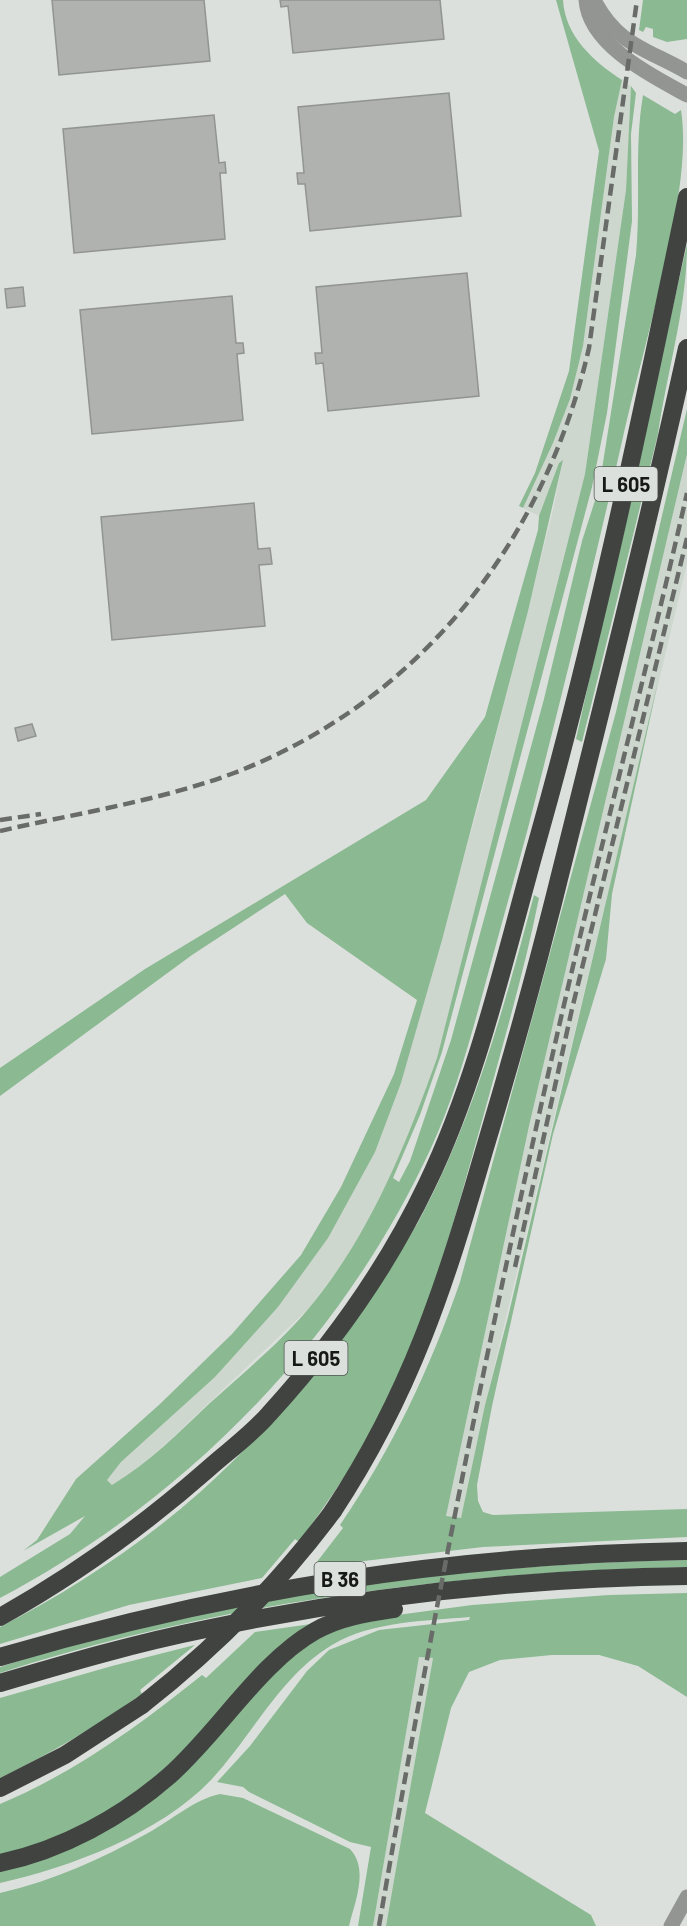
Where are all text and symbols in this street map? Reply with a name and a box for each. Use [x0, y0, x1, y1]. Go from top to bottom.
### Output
road number: L 605 [594, 467, 658, 501]
road number: L 605 [284, 1341, 348, 1375]
road number: B 36 [314, 1562, 366, 1596]

